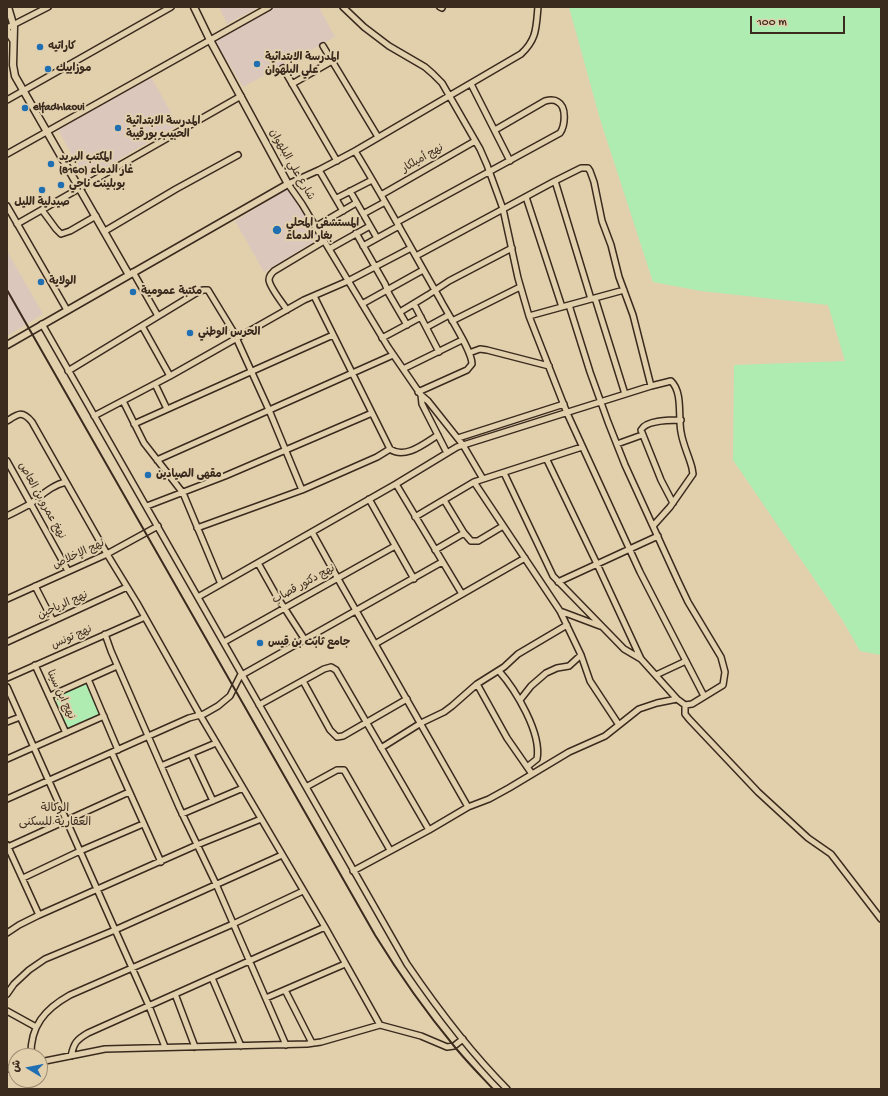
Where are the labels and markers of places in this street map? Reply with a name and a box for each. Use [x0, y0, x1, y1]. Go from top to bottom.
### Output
place label: كاراتيه [48, 40, 76, 54]
marker: كاراتيه [35, 42, 45, 52]
place label: المدرسة الابتدائية علي البلهوان [265, 51, 339, 77]
marker: المدرسة الابتدائية علي البلهوان [252, 59, 262, 69]
place label: موزاييك [56, 62, 91, 76]
marker: موزاييك [43, 64, 53, 74]
place label: elfadhlaoui [33, 101, 85, 115]
marker: elfadhlaoui [20, 103, 30, 113]
place label: المدرسة الابتدائية الحبيب بورقيبة [126, 115, 200, 141]
marker: المدرسة الابتدائية الحبيب بورقيبة [113, 123, 123, 133]
place label: المكتب البريد غار الدماء (8160) [59, 151, 133, 177]
marker: المكتب البريد غار الدماء (8160) [46, 159, 56, 169]
place label: بوبلينت ناجي [69, 178, 125, 192]
marker: بوبلينت ناجي [56, 180, 66, 190]
marker: صيدلية الليل [37, 185, 47, 195]
place label: صيدلية الليل [14, 196, 70, 210]
place label: المستشفى المحلي بغار الدماء [286, 217, 359, 243]
marker: المستشفى المحلي بغار الدماء [271, 224, 283, 236]
place label: الولاية [49, 275, 76, 289]
marker: الولاية [36, 277, 46, 287]
place label: مكتبة عمومية [141, 285, 202, 299]
marker: مكتبة عمومية [128, 287, 138, 297]
place label: الحرس الوطني [198, 326, 260, 340]
marker: الحرس الوطني [185, 328, 195, 338]
place label: مقهى الصيادين [156, 468, 222, 482]
marker: مقهى الصيادين [143, 470, 153, 480]
place label: جامع ثابت بن قیس [268, 636, 350, 650]
marker: جامع ثابت بن قیس [255, 638, 265, 648]

